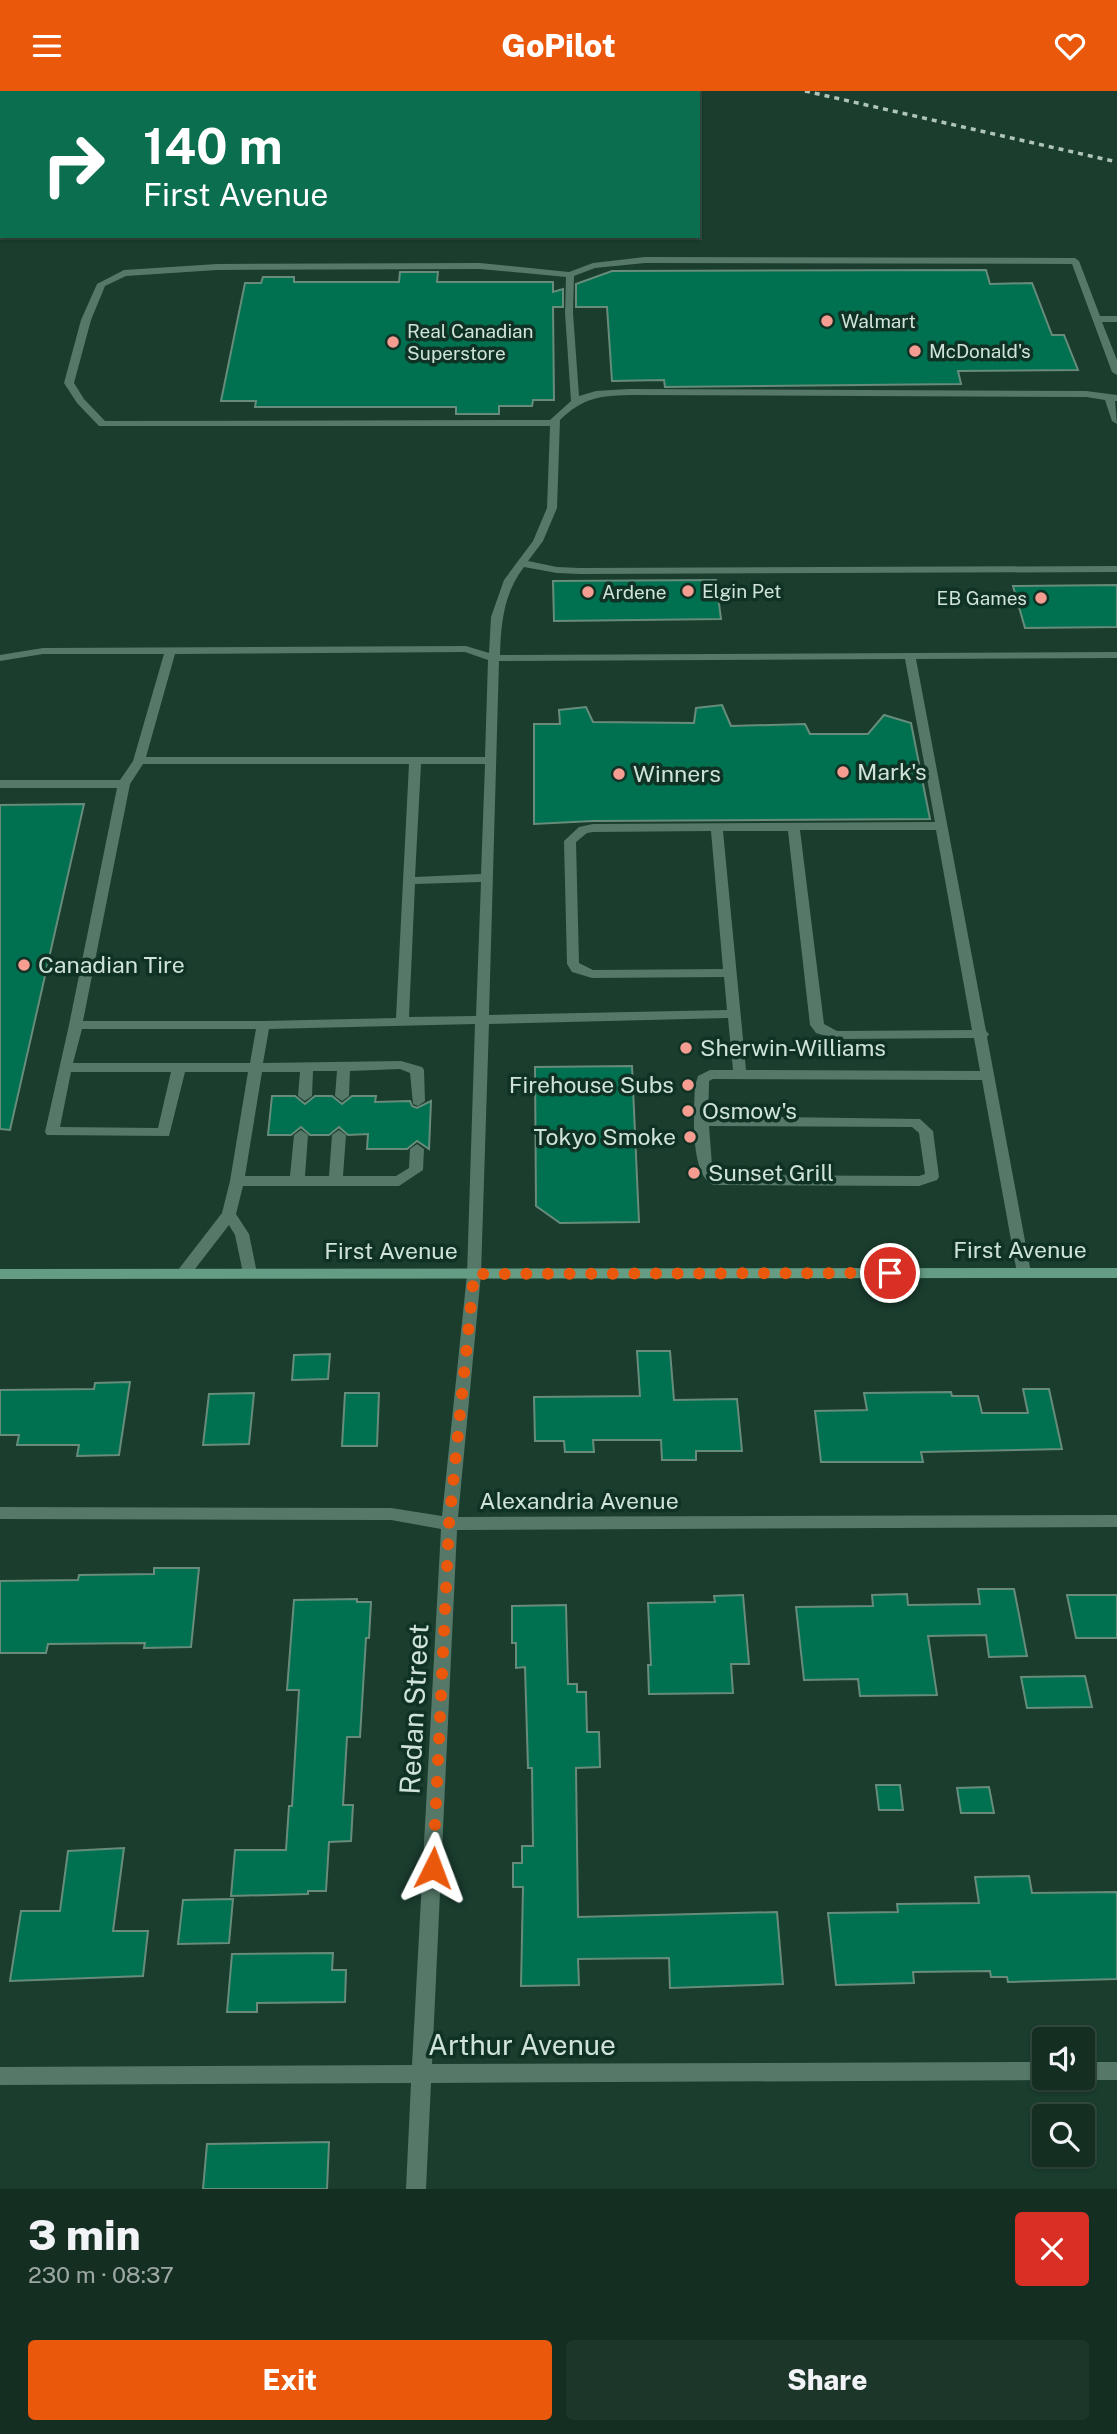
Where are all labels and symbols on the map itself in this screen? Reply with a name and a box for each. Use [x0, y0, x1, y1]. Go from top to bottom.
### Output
place label: Walmart [841, 310, 916, 332]
marker: Walmart [819, 313, 835, 329]
place label: Real Canadian Superstore [407, 320, 534, 364]
marker: Real Canadian Superstore [385, 334, 401, 350]
place label: McDonald's [929, 340, 1031, 362]
marker: McDonald's [907, 343, 923, 359]
place label: Elgin Pet [702, 580, 781, 602]
place label: Ardene [602, 581, 667, 603]
marker: Elgin Pet [680, 583, 696, 599]
marker: Ardene [580, 584, 596, 600]
place label: EB Games [937, 587, 1027, 609]
marker: EB Games [1033, 590, 1049, 606]
place label: Mark's [857, 758, 927, 785]
place label: Winners [633, 760, 721, 787]
marker: Mark's [835, 764, 851, 780]
marker: Winners [611, 766, 627, 782]
place label: Canadian Tire [38, 951, 185, 978]
marker: Canadian Tire [16, 957, 32, 973]
place label: Sherwin-Williams [700, 1034, 886, 1061]
marker: Sherwin-Williams [678, 1040, 694, 1056]
place label: Firehouse Subs [509, 1071, 674, 1098]
marker: Firehouse Subs [680, 1077, 696, 1093]
place label: Osmow's [702, 1097, 797, 1124]
marker: Osmow's [680, 1103, 696, 1119]
place label: Tokyo Smoke [533, 1123, 676, 1150]
marker: Tokyo Smoke [682, 1129, 698, 1145]
place label: Sunset Grill [708, 1159, 834, 1186]
marker: Sunset Grill [686, 1165, 702, 1181]
street label: First Avenue [953, 1236, 1087, 1263]
street label: First Avenue [324, 1237, 458, 1264]
pin [860, 1243, 920, 1303]
street label: Alexandria Avenue [479, 1487, 679, 1514]
street label: Redan Street [393, 1623, 434, 1795]
position arrow [396, 1831, 470, 1905]
street label: Arthur Avenue [428, 2028, 616, 2061]

